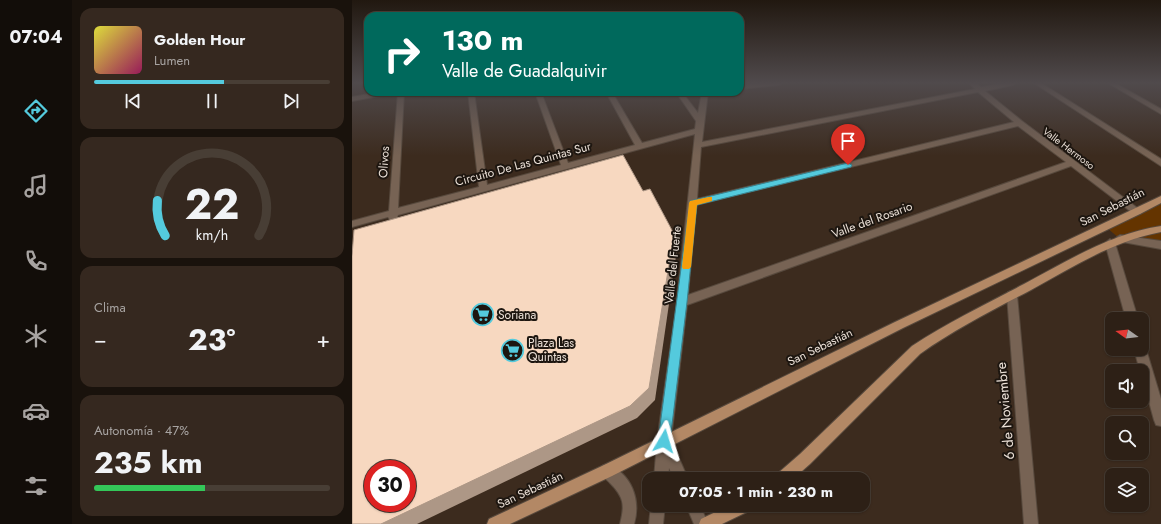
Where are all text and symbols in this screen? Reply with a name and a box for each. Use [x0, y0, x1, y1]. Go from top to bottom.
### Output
text: 130 m [442, 20, 524, 61]
text: 07:04 [9, 24, 63, 50]
icon: right [376, 28, 428, 80]
text: Golden Hour [154, 29, 246, 51]
text: Lumen [154, 51, 190, 70]
text: Valle de Guadalquivir [442, 58, 607, 84]
icon: previous [122, 90, 144, 112]
icon: pause [201, 90, 223, 112]
icon: next [280, 90, 302, 112]
icon: directions [22, 97, 50, 125]
pin [831, 124, 865, 165]
street label: Valle Hermoso [1040, 124, 1098, 173]
icon: arrive [837, 130, 859, 152]
street label: Circuito De Las Quintas Sur [453, 137, 594, 191]
street label: Olivos [374, 145, 394, 179]
icon: music [22, 172, 50, 200]
text: 22 [185, 173, 239, 234]
street label: San Sebastián [1076, 183, 1148, 231]
street label: Valle del Rosario [829, 197, 915, 243]
text: km/h [196, 224, 228, 244]
street label: Valle del Fuerte [660, 225, 686, 305]
icon: phone [22, 247, 50, 275]
text: Clima [94, 298, 126, 317]
supermarket icon: Soriana [469, 302, 495, 328]
place label: Soriana [498, 306, 536, 324]
north arrow [1105, 312, 1149, 356]
map controls [1105, 312, 1149, 512]
text: 23° [188, 318, 235, 361]
icon: climate [22, 322, 50, 350]
text: − [94, 323, 107, 355]
text: + [316, 323, 330, 355]
street label: San Sebastián [784, 323, 856, 371]
place label: Plaza Las Quintas [528, 334, 574, 366]
supermarket icon: Plaza Las Quintas [499, 337, 525, 363]
street label: 6 de Noviembre [991, 361, 1019, 461]
button: sound [1105, 364, 1149, 408]
icon: car [22, 397, 50, 425]
button: search [1105, 416, 1149, 460]
position arrow [643, 420, 685, 462]
text: Autonomía · 47% [94, 421, 189, 440]
text: 235 km [94, 441, 203, 484]
speed limit sign: 30 [364, 460, 416, 512]
street label: San Sebastián [494, 467, 566, 513]
button: layers [1105, 468, 1149, 512]
icon: filters [22, 472, 50, 500]
text: 07:05 · 1 min · 230 m [679, 481, 833, 503]

